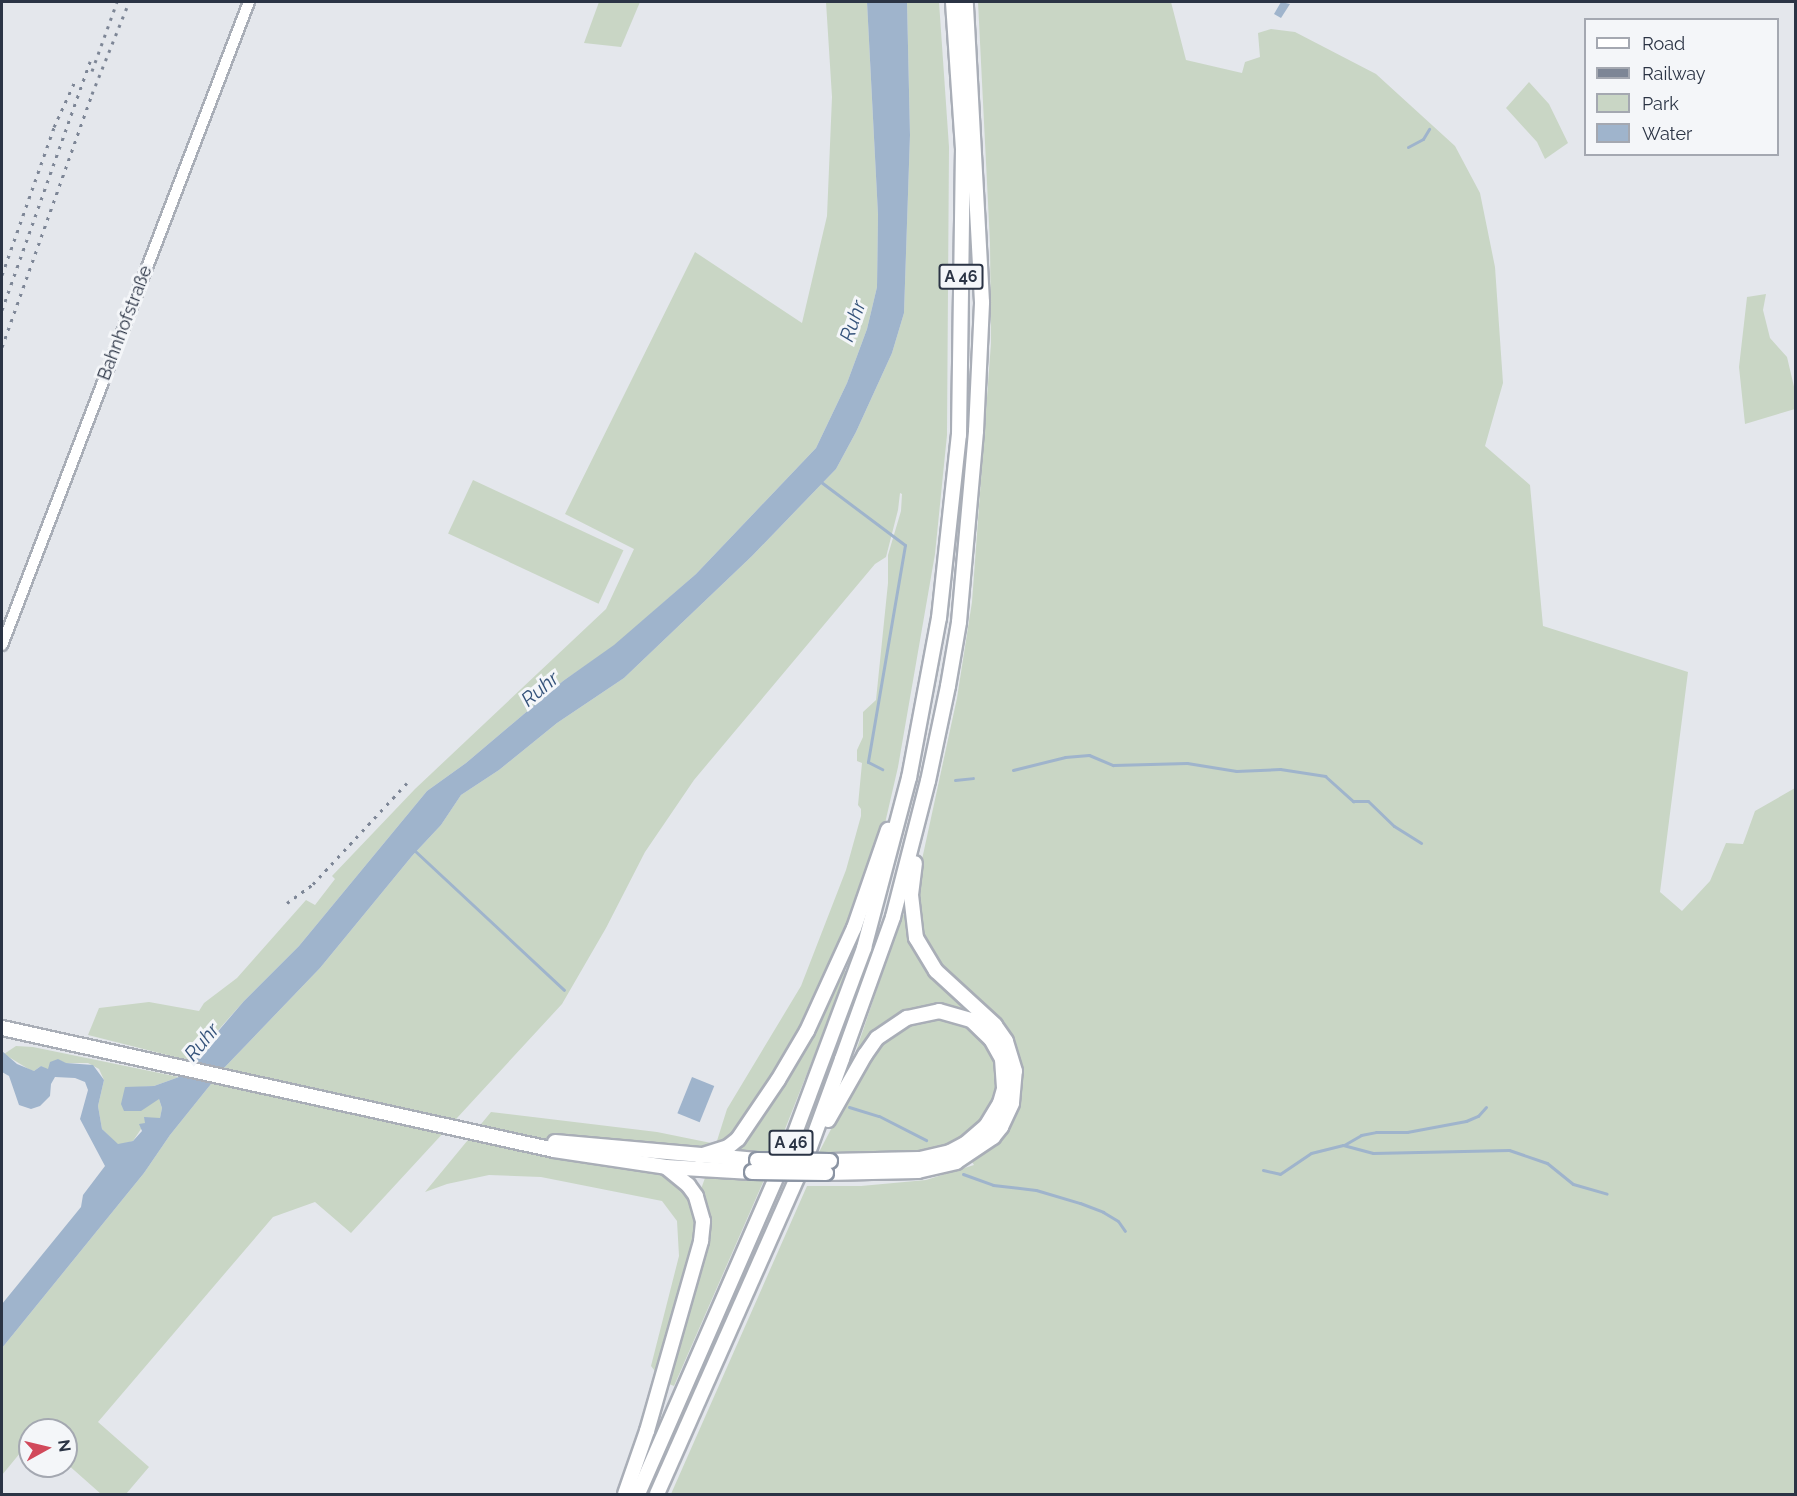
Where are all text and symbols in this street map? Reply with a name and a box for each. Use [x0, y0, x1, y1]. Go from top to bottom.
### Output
legend [1584, 18, 1779, 156]
text: Road [1642, 33, 1685, 54]
text: Railway [1642, 63, 1706, 84]
text: Park [1642, 93, 1679, 114]
text: Water [1642, 123, 1692, 144]
street label: Bahnhofstraße [93, 263, 157, 383]
road number: A 46 [937, 264, 985, 290]
water label: Ruhr [835, 297, 871, 345]
water label: Ruhr [516, 666, 564, 712]
water label: Ruhr [179, 1018, 225, 1066]
road number: A 46 [767, 1130, 815, 1156]
north arrow [18, 1418, 78, 1478]
text: N [54, 1438, 75, 1453]

